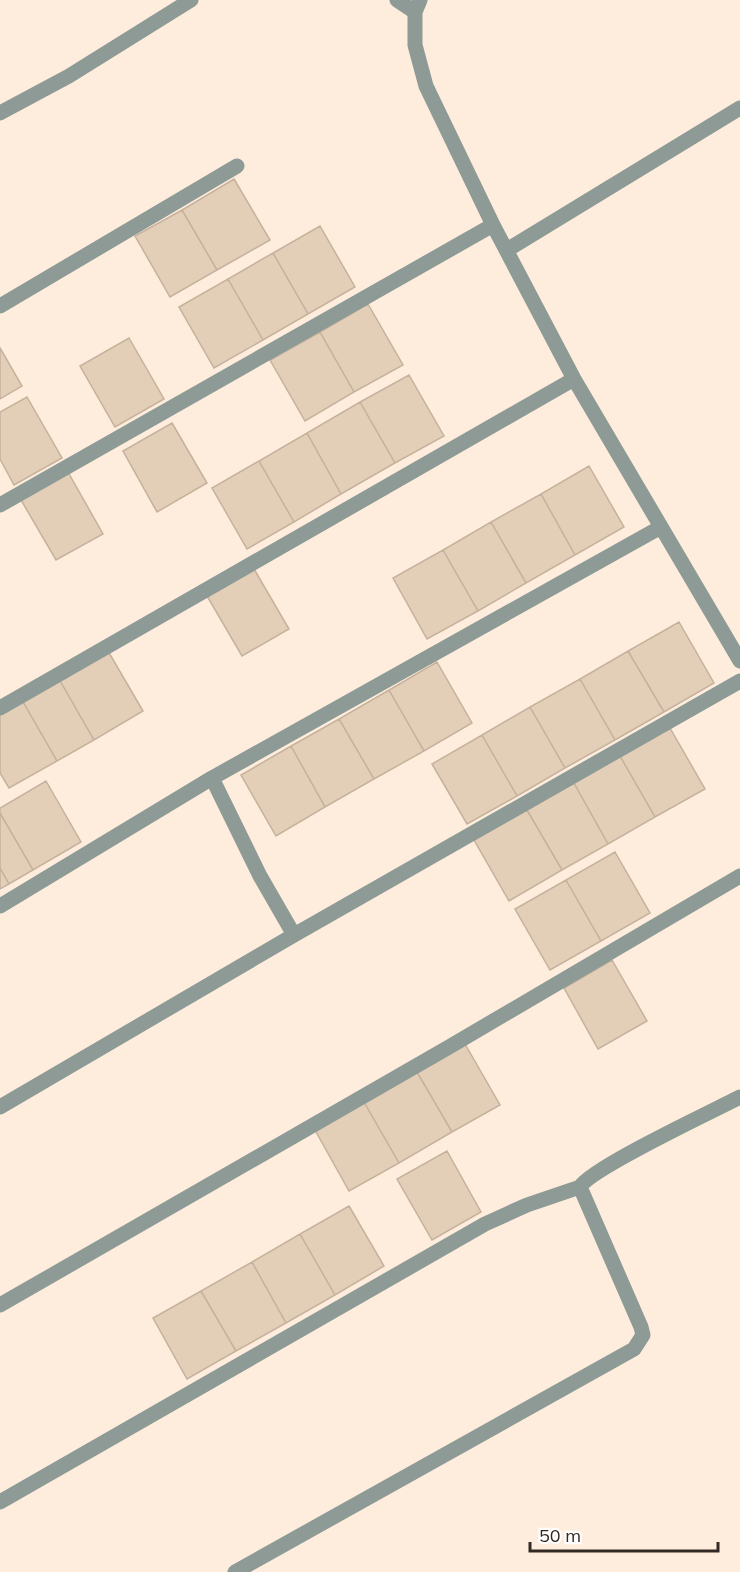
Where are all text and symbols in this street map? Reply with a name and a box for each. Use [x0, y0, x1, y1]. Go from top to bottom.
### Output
scale bar [530, 1515, 718, 1553]
text: 50 m [539, 1524, 581, 1547]

